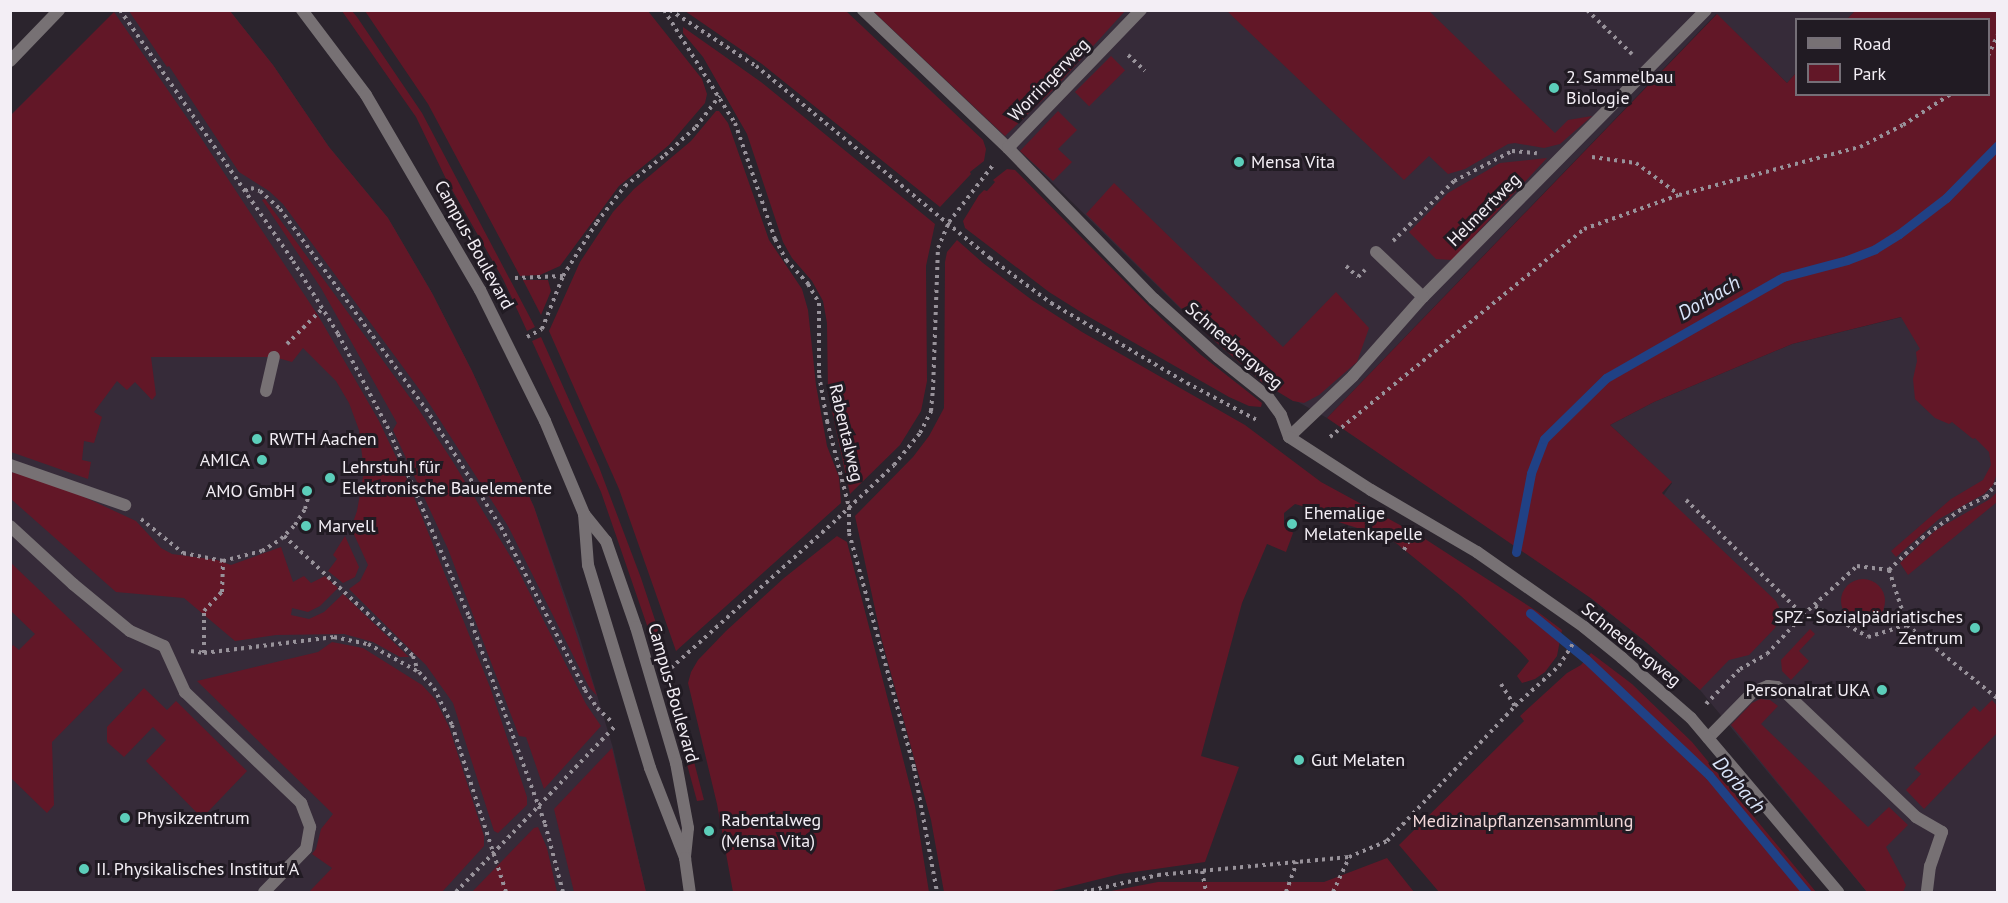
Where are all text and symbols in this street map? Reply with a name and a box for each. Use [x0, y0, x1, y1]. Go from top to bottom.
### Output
legend [1795, 18, 1990, 96]
text: Road [1853, 32, 1891, 55]
street label: Worringerweg [1004, 34, 1094, 126]
text: Park [1853, 62, 1886, 85]
place label: 2. Sammelbau Biologie [1566, 67, 1675, 110]
marker: 2. Sammelbau Biologie [1547, 81, 1561, 95]
place label: Mensa Vita [1251, 151, 1336, 173]
marker: Mensa Vita [1232, 155, 1246, 169]
street label: Helmertweg [1443, 169, 1525, 251]
street label: Campus-Boulevard [430, 177, 518, 313]
water label: Dorbach [1674, 271, 1744, 325]
street label: Schneebergweg [1181, 298, 1287, 394]
street label: Rabentalweg [824, 382, 868, 484]
place label: RWTH Aachen [269, 428, 377, 450]
marker: RWTH Aachen [250, 432, 264, 446]
place label: AMICA [200, 449, 250, 471]
marker: AMICA [255, 453, 269, 467]
place label: Lehrstuhl für Elektronische Bauelemente [342, 457, 552, 500]
marker: Lehrstuhl für Elektronische Bauelemente [323, 471, 337, 485]
place label: AMO GmbH [206, 480, 295, 502]
marker: AMO GmbH [300, 484, 314, 498]
place label: Ehemalige Melatenkapelle [1304, 503, 1423, 546]
place label: Marvell [318, 515, 375, 537]
marker: Ehemalige Melatenkapelle [1285, 517, 1299, 531]
marker: Marvell [299, 519, 313, 533]
street label: Schneebergweg [1577, 598, 1685, 692]
place label: SPZ - Sozialpädriatisches Zentrum [1771, 607, 1963, 650]
street label: Campus-Boulevard [643, 621, 703, 765]
marker: SPZ - Sozialpädriatisches Zentrum [1968, 621, 1982, 635]
place label: Personalrat UKA [1745, 679, 1870, 701]
marker: Personalrat UKA [1875, 683, 1889, 697]
place label: Gut Melaten [1311, 749, 1405, 771]
water label: Dorbach [1708, 751, 1770, 819]
marker: Gut Melaten [1292, 753, 1306, 767]
place label: Physikzentrum [137, 807, 250, 829]
place label: Rabentalweg (Mensa Vita) [721, 810, 821, 852]
park label: Medizinalpflanzensammlung [1413, 810, 1633, 832]
marker: Physikzentrum [118, 811, 132, 825]
marker: Rabentalweg (Mensa Vita) [702, 824, 716, 838]
place label: II. Physikalisches Institut A [96, 858, 301, 880]
marker: II. Physikalisches Institut A [77, 862, 91, 876]

